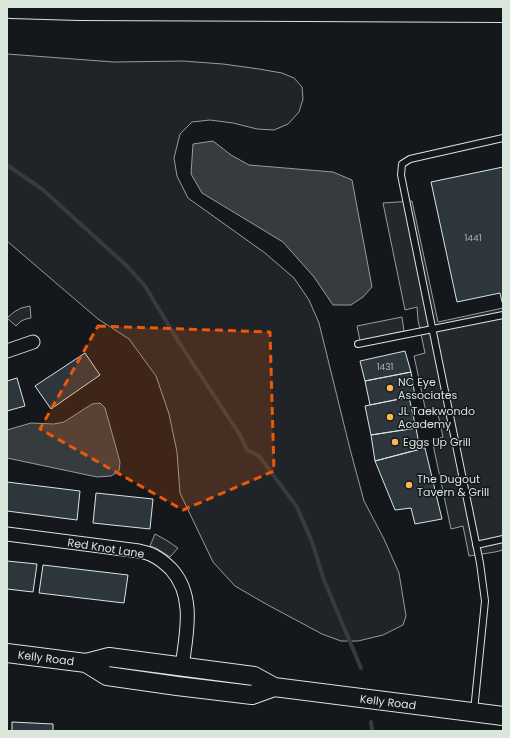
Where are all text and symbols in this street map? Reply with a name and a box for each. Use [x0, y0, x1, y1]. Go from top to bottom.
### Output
house number: 1441 [464, 232, 482, 244]
house number: 1431 [377, 361, 393, 373]
place label: NC Eye Associates [398, 374, 458, 403]
marker: NC Eye Associates [385, 383, 395, 393]
place label: JL Taekwondo Academy [398, 403, 475, 432]
marker: JL Taekwondo Academy [385, 412, 395, 422]
place label: Eggs Up Grill [403, 434, 471, 450]
marker: Eggs Up Grill [390, 437, 400, 447]
place label: The Dugout Tavern & Grill [417, 471, 489, 500]
marker: The Dugout Tavern & Grill [404, 480, 414, 490]
street label: Red Knot Lane [66, 534, 146, 562]
street label: Kelly Road [17, 647, 75, 669]
street label: Kelly Road [359, 691, 417, 713]

